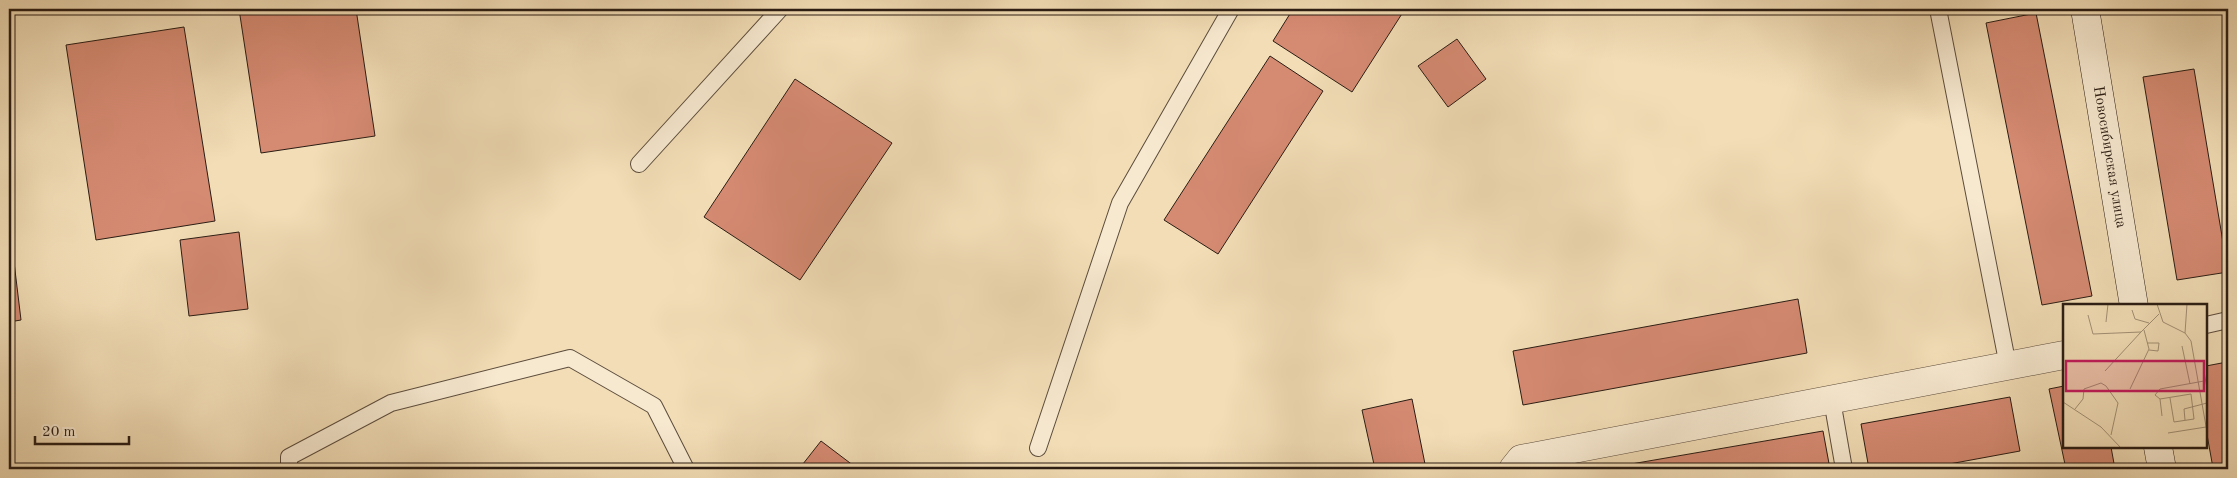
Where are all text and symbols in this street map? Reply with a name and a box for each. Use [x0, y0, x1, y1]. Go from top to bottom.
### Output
street label: Новосибирская улица [2090, 85, 2129, 230]
inset map [2063, 304, 2207, 448]
scale bar [35, 413, 129, 445]
text: 20 m [42, 425, 76, 440]

